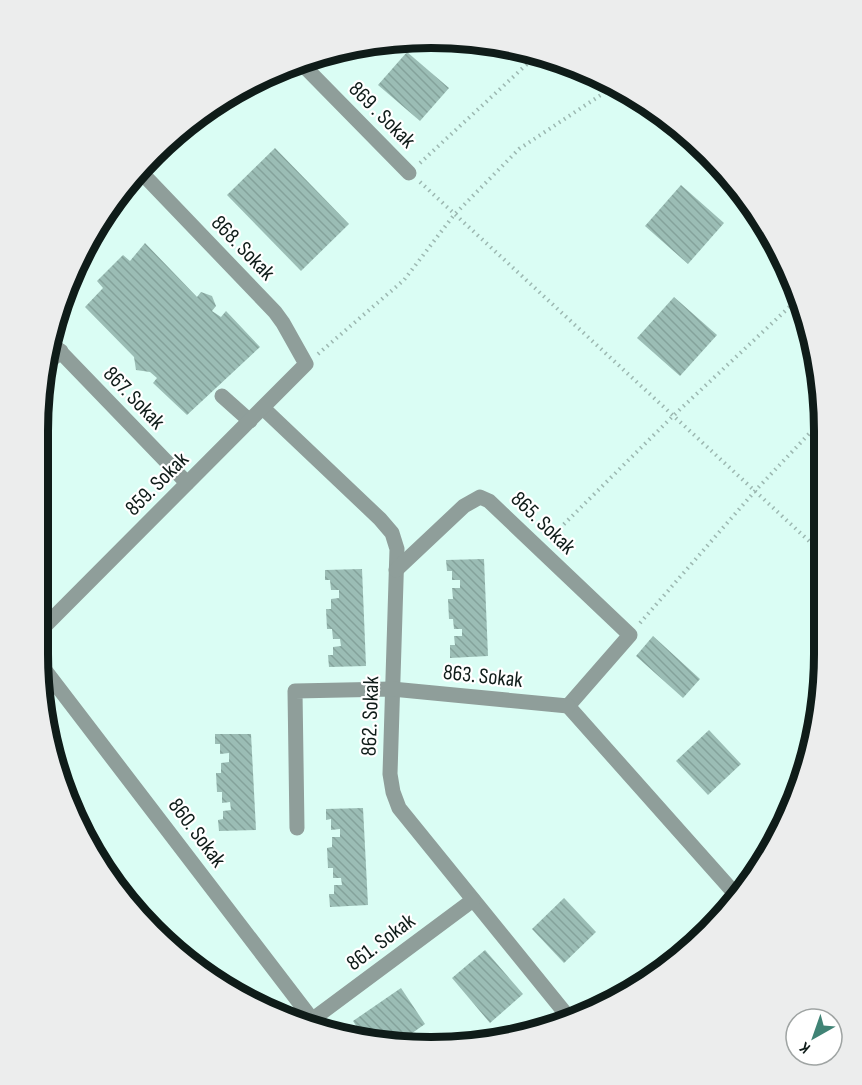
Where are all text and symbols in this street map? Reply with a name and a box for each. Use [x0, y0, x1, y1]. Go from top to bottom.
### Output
street label: 869 . Sokak [343, 76, 422, 155]
street label: 868. Sokak [205, 210, 281, 287]
street label: 867. Sokak [97, 361, 171, 436]
street label: 859. Sokak [120, 446, 195, 522]
street label: 865. Sokak [505, 486, 581, 561]
street label: 863. Sokak [442, 659, 525, 694]
street label: 862. Sokak [356, 675, 385, 757]
street label: 860. Sokak [162, 793, 232, 873]
street label: 861. Sokak [341, 907, 421, 977]
north arrow [784, 1007, 844, 1067]
text: K [796, 1037, 814, 1057]

